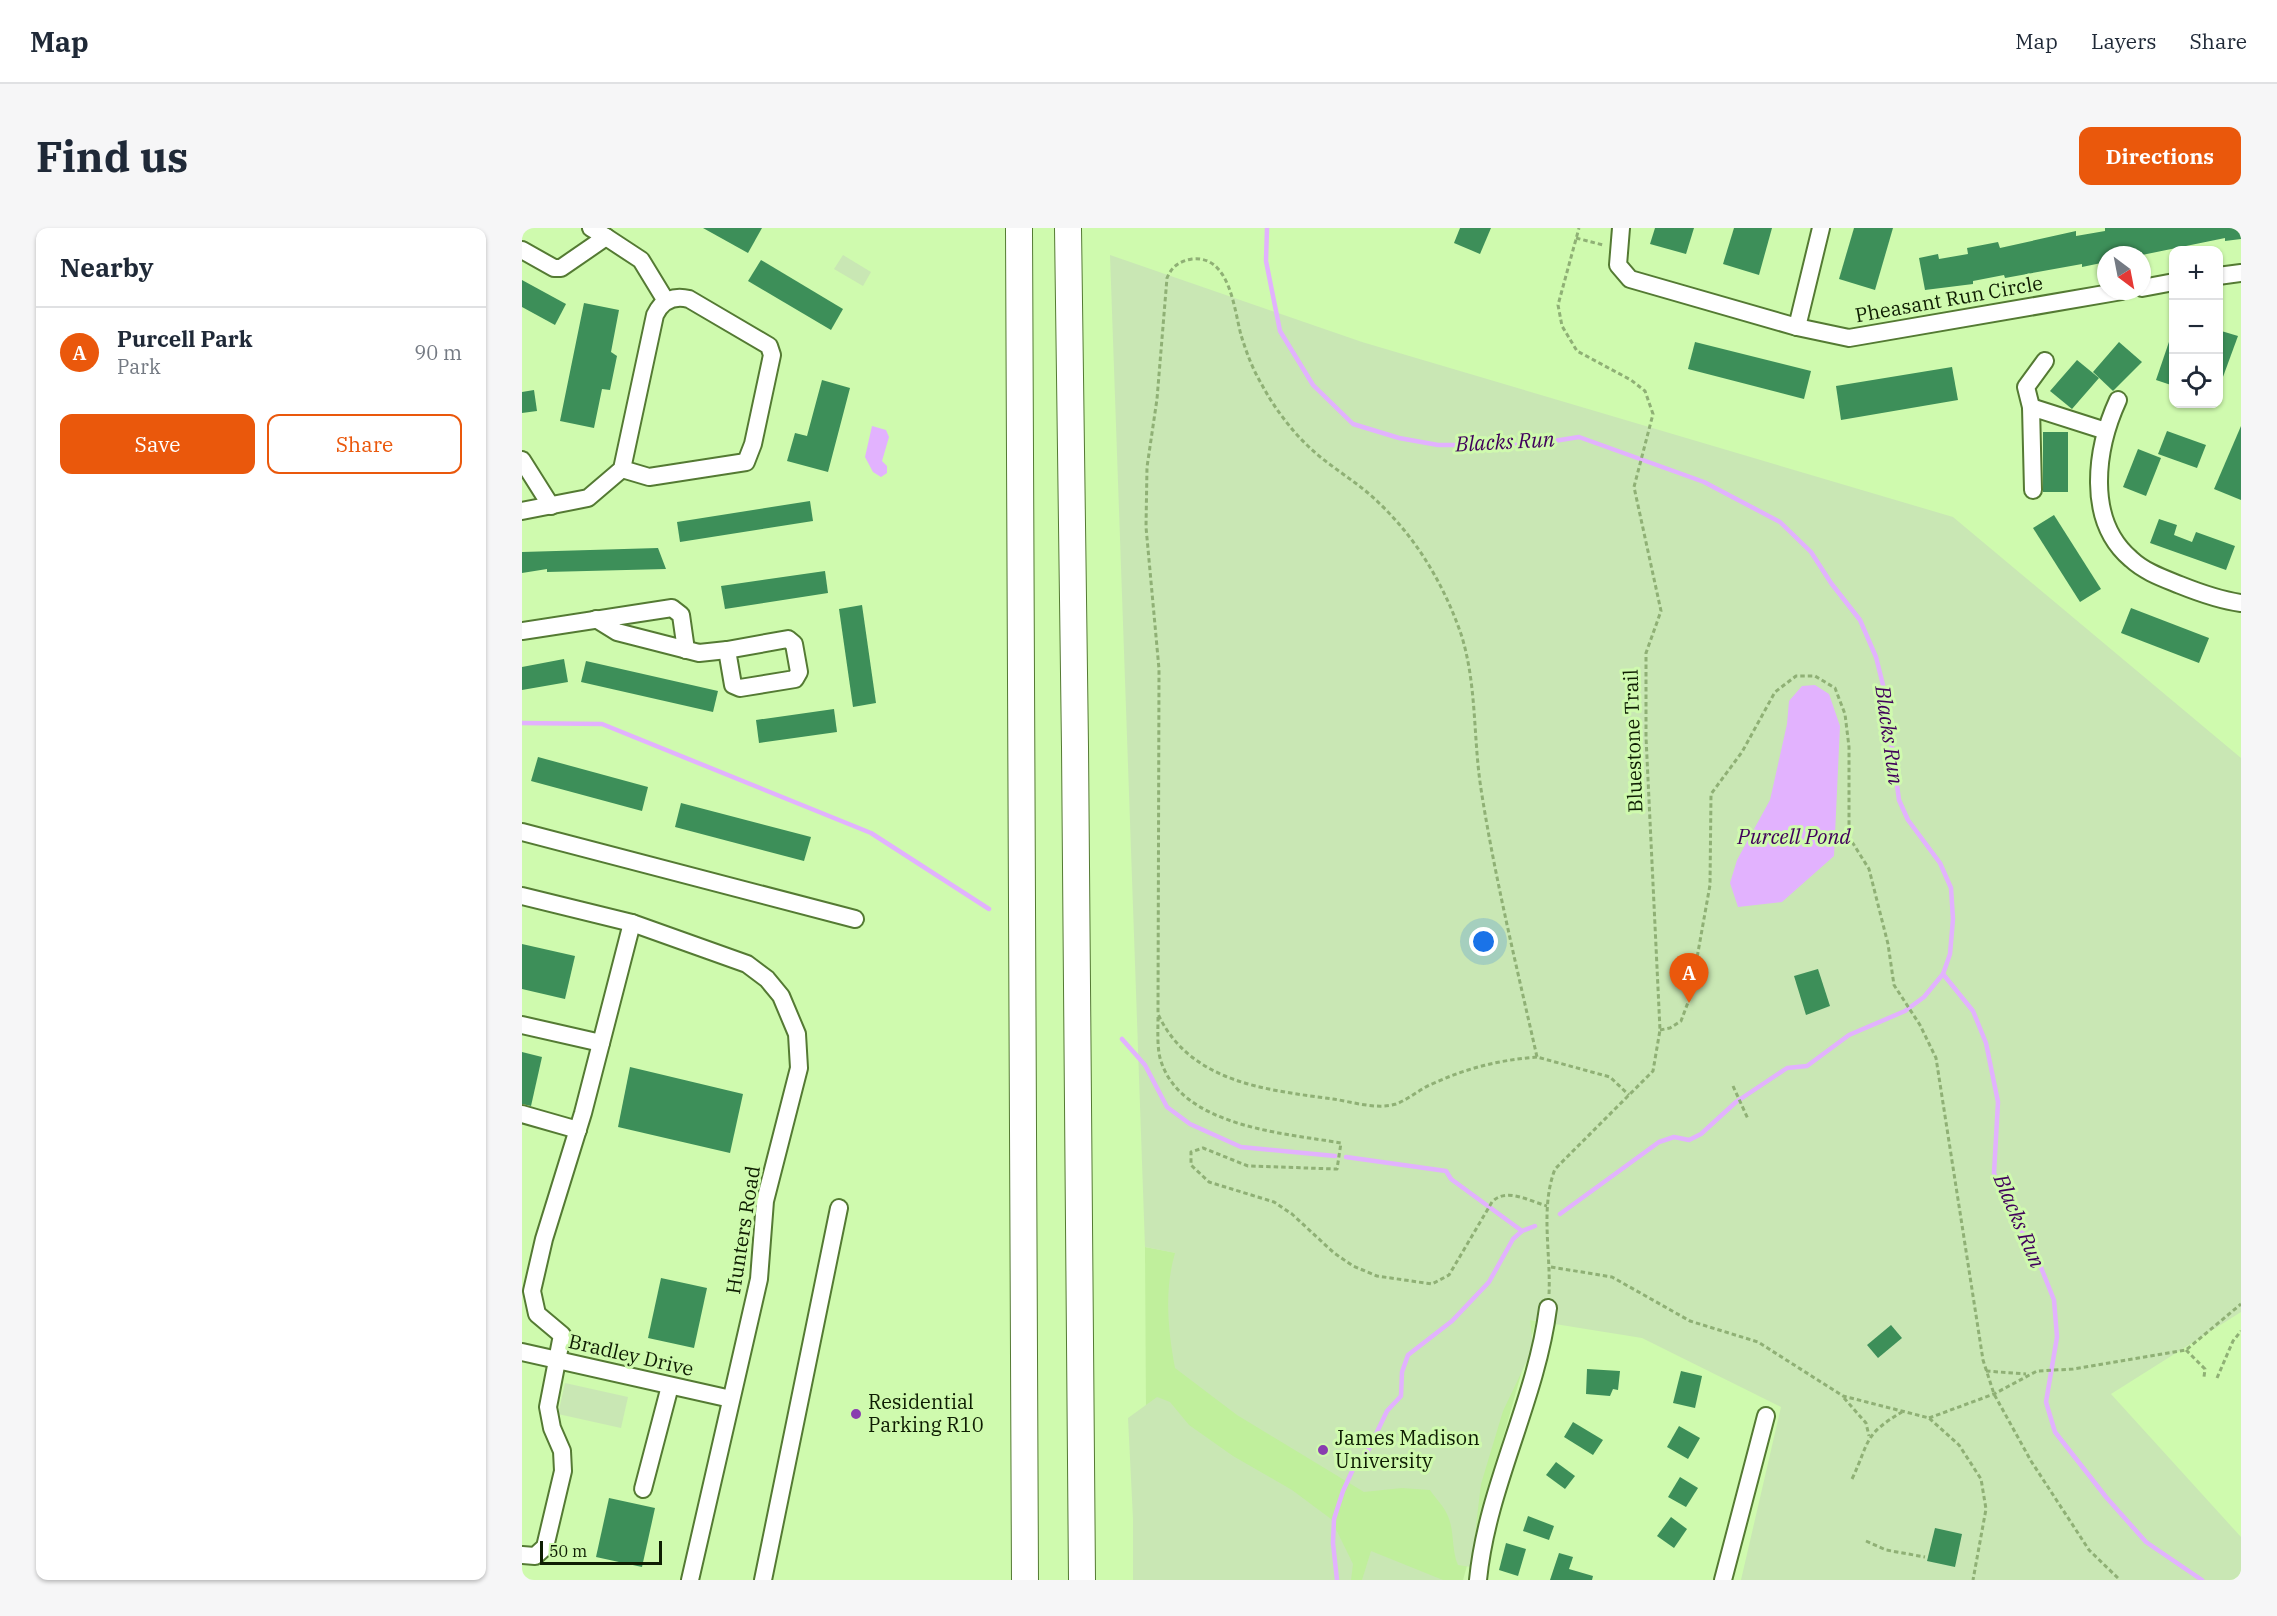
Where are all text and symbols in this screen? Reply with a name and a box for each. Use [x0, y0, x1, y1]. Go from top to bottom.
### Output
text: Map [30, 23, 89, 60]
text: Map [2015, 27, 2058, 55]
text: Layers [2091, 27, 2157, 55]
text: Share [2190, 27, 2247, 55]
button: Directions [2079, 127, 2241, 185]
text: Find us [36, 129, 188, 184]
north arrow [2097, 246, 2151, 300]
map controls [2169, 246, 2223, 408]
button: + [2169, 246, 2223, 300]
text: Nearby [60, 250, 154, 284]
street label: Pheasant Run Circle [1853, 269, 2045, 328]
button: − [2169, 300, 2223, 354]
text: Purcell Park [117, 324, 252, 353]
text: A [73, 339, 86, 366]
text: 90 m [414, 339, 462, 366]
text: Park [117, 353, 161, 380]
button: locate [2169, 354, 2223, 408]
button: Save [60, 414, 255, 474]
button: Share [267, 414, 462, 474]
water label: Blacks Run [1454, 424, 1555, 458]
street label: Bluestone Trail [1617, 669, 1648, 813]
water label: Blacks Run [1869, 683, 1911, 786]
water label: Purcell Pond [1736, 822, 1851, 850]
your location [1469, 927, 1498, 956]
pin: A [1670, 954, 1708, 1003]
street label: Hunters Road [719, 1164, 766, 1296]
water label: Blacks Run [1987, 1168, 2052, 1272]
street label: Bradley Drive [566, 1327, 696, 1382]
place label: Residential Parking R10 [868, 1388, 984, 1438]
marker: Residential Parking R10 [849, 1407, 863, 1421]
place label: James Madison University [1335, 1424, 1480, 1474]
marker: James Madison University [1316, 1443, 1330, 1457]
scale bar [540, 1538, 662, 1566]
text: 50 m [549, 1541, 587, 1561]

